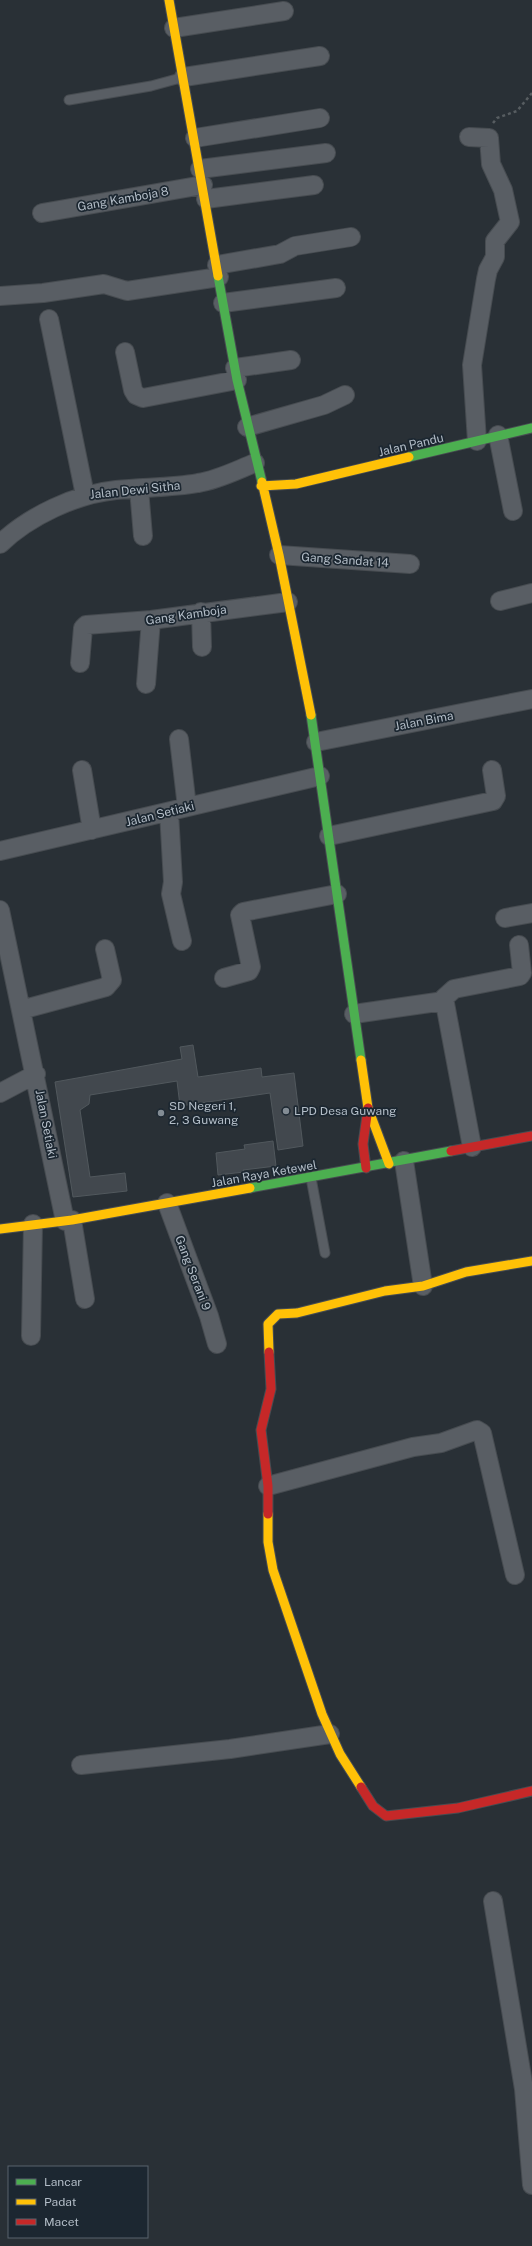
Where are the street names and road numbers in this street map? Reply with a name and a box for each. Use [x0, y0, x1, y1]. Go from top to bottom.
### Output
street label: Gang Kamboja 8 [76, 184, 170, 214]
street label: Jalan Pandu [377, 431, 445, 459]
street label: Jalan Dewi Sitha [89, 478, 181, 502]
street label: Gang Sandat 14 [301, 550, 390, 570]
street label: Gang Kamboja [145, 602, 227, 628]
street label: Jalan Bima [393, 708, 455, 734]
street label: Jalan Setiaki [124, 799, 196, 829]
street label: Jalan Setiaki [32, 1088, 60, 1160]
street label: Jalan Raya Ketewel [210, 1158, 318, 1190]
street label: Gang Serani 9 [172, 1234, 214, 1312]

